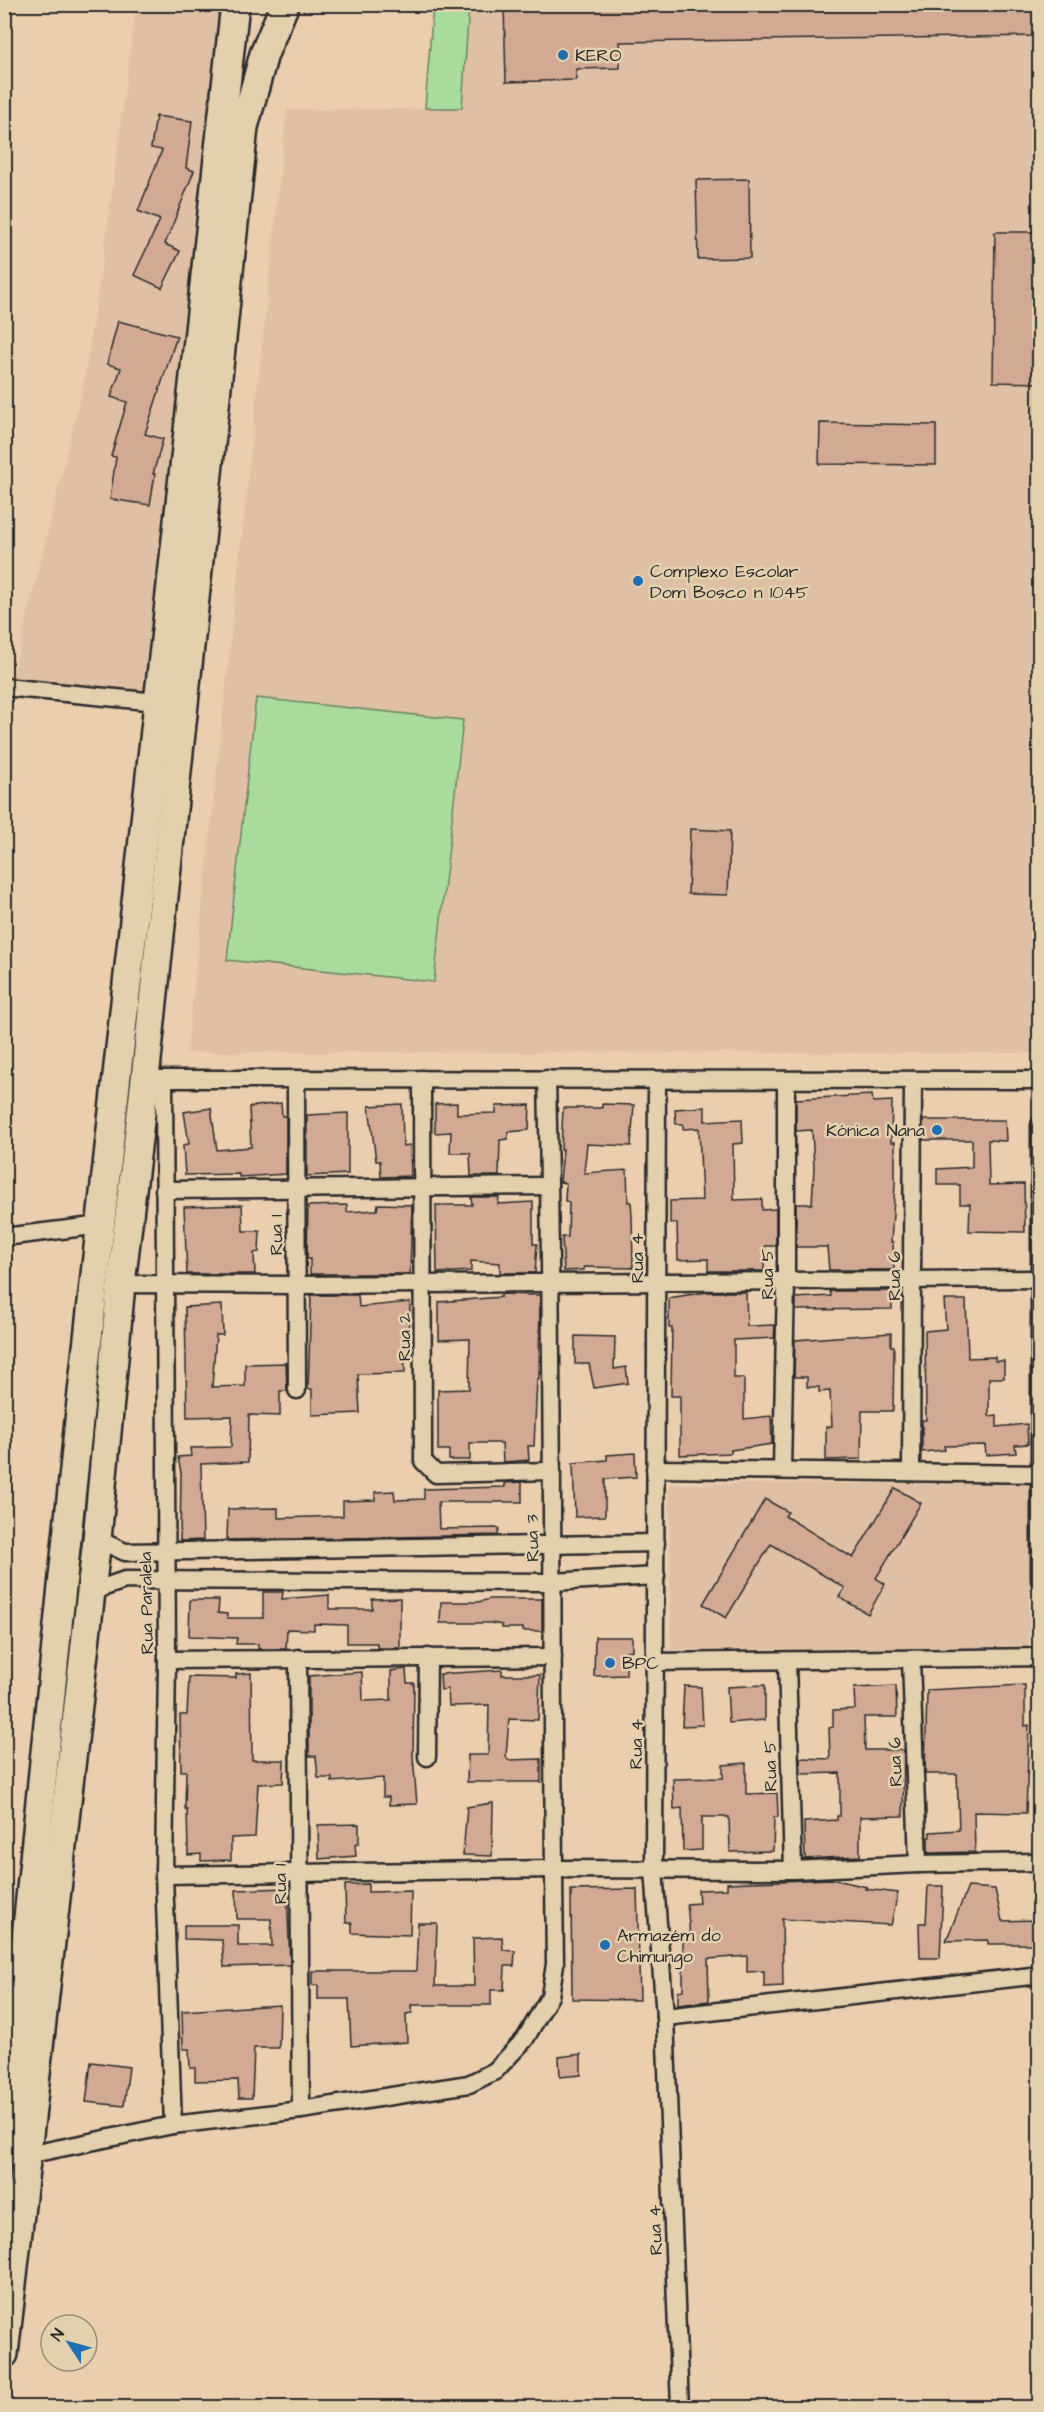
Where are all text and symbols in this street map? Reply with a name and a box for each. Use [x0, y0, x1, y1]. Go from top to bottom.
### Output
place label: KERO [575, 43, 621, 68]
marker: KERO [556, 48, 570, 62]
place label: Complexo Escolar Dom Bosco n 1045 [650, 559, 809, 605]
marker: Complexo Escolar Dom Bosco n 1045 [631, 574, 645, 588]
place label: Kónica Nana [826, 1118, 925, 1143]
marker: Kónica Nana [930, 1123, 944, 1137]
street label: Rua 1 [264, 1214, 289, 1256]
street label: Rua 4 [625, 1233, 650, 1283]
street label: Rua 5 [755, 1248, 780, 1300]
street label: Rua 6 [882, 1251, 907, 1301]
street label: Rua 2 [392, 1312, 417, 1361]
street label: Rua 3 [520, 1514, 545, 1562]
street label: Rua Paralela [133, 1551, 160, 1655]
place label: BPC [622, 1651, 659, 1676]
marker: BPC [603, 1656, 617, 1670]
street label: Rua 4 [624, 1718, 649, 1770]
street label: Rua 6 [882, 1737, 909, 1787]
street label: Rua 5 [758, 1740, 783, 1792]
street label: Rua 1 [268, 1864, 293, 1904]
place label: Armazém do Chimungo [617, 1923, 721, 1970]
marker: Armazém do Chimungo [598, 1938, 612, 1952]
street label: Rua 4 [642, 2204, 669, 2256]
north arrow [39, 2313, 99, 2373]
text: N [46, 2324, 70, 2345]

